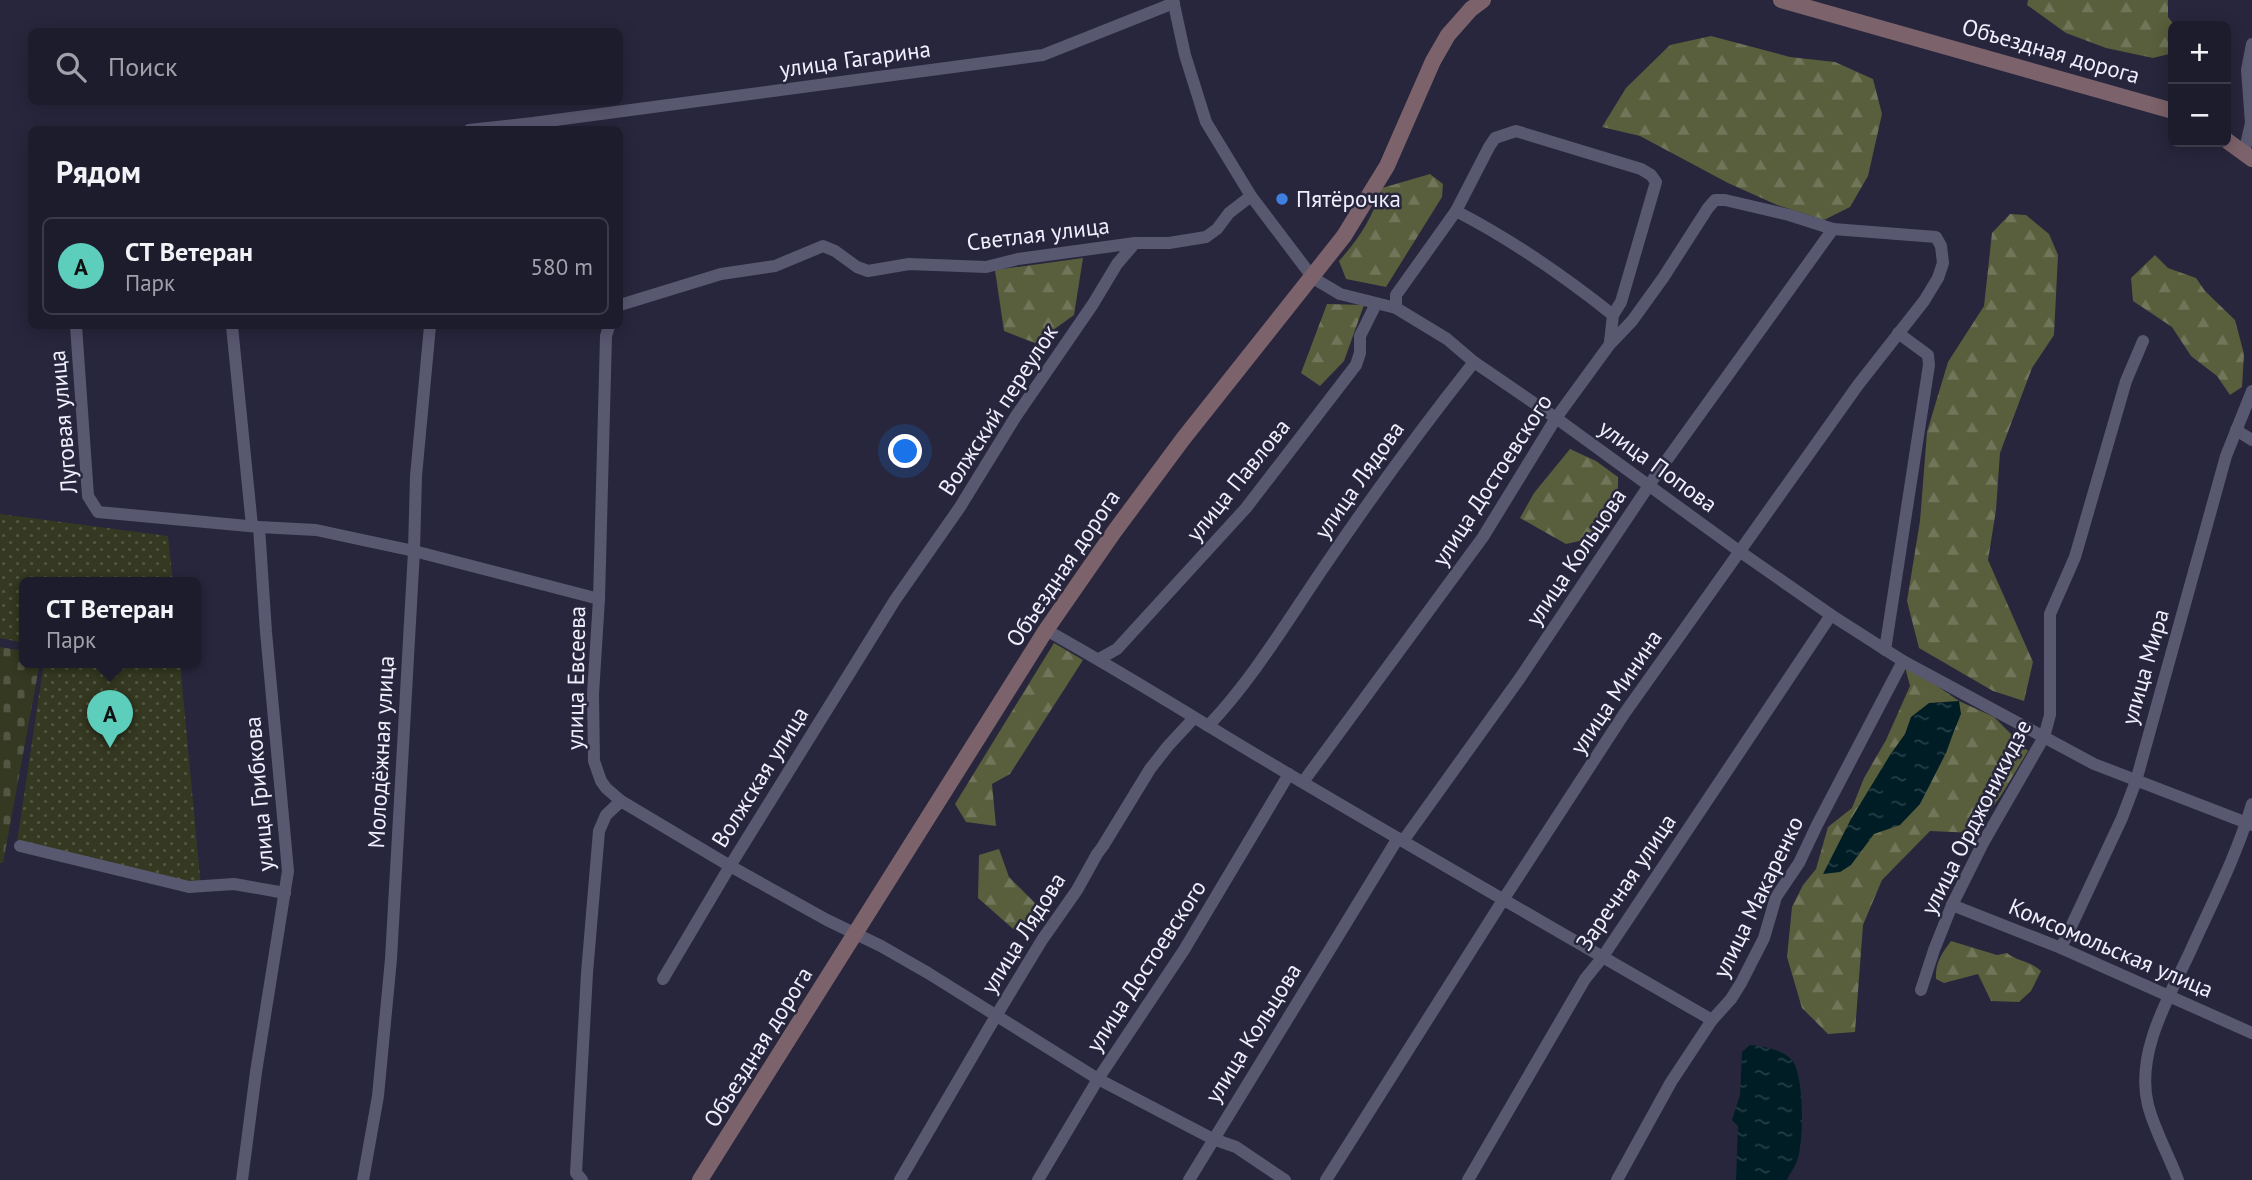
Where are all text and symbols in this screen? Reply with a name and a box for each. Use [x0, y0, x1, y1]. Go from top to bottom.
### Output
street label: Объездная дорога [1959, 11, 2143, 90]
map controls [2168, 21, 2231, 147]
button: + [2168, 21, 2231, 84]
search box [28, 28, 623, 105]
street label: улица Гагарина [777, 34, 932, 83]
icon: search [52, 48, 90, 86]
text: Поиск [108, 50, 177, 83]
button: − [2168, 84, 2231, 147]
text: Рядом [56, 152, 141, 191]
place label: Пятёрочка [1296, 184, 1401, 213]
marker: Пятёрочка [1274, 191, 1290, 207]
street label: Светлая улица [965, 210, 1111, 257]
text: СТ Ветеран [125, 235, 253, 268]
text: A [74, 252, 88, 281]
text: 580 m [531, 252, 593, 281]
text: Парк [125, 268, 175, 297]
street label: Волжский переулок [932, 319, 1064, 501]
street label: Луговая улица [42, 349, 83, 496]
street label: улица Достоевского [1425, 388, 1558, 571]
street label: улица Павлова [1179, 412, 1296, 547]
street label: улица Попова [1593, 413, 1723, 518]
street label: улица Лядова [1307, 415, 1410, 544]
your location [888, 434, 922, 468]
street label: улица Кольцова [1519, 483, 1632, 631]
street label: Объездная дорога [999, 484, 1126, 652]
popup [19, 577, 201, 668]
text: СТ Ветеран [46, 592, 174, 625]
street label: улица Евсеева [560, 606, 591, 750]
street label: улица Мира [2114, 606, 2175, 728]
street label: улица Минина [1563, 624, 1668, 760]
text: Парк [46, 625, 96, 654]
street label: Молодёжная улица [361, 655, 400, 849]
pin: A [87, 690, 133, 748]
street label: Волжская улица [705, 701, 814, 853]
street label: улица Орджоникидзе [1914, 714, 2037, 919]
street label: улица Грибкова [237, 715, 280, 873]
street label: Заречная улица [1569, 808, 1682, 956]
street label: улица Макаренко [1706, 811, 1809, 982]
street label: улица Лядова [974, 867, 1071, 999]
street label: улица Достоевского [1079, 874, 1212, 1057]
street label: Комсомольская улица [2005, 891, 2218, 1004]
street label: улица Кольцова [1198, 957, 1307, 1108]
street label: Объездная дорога [697, 961, 818, 1132]

